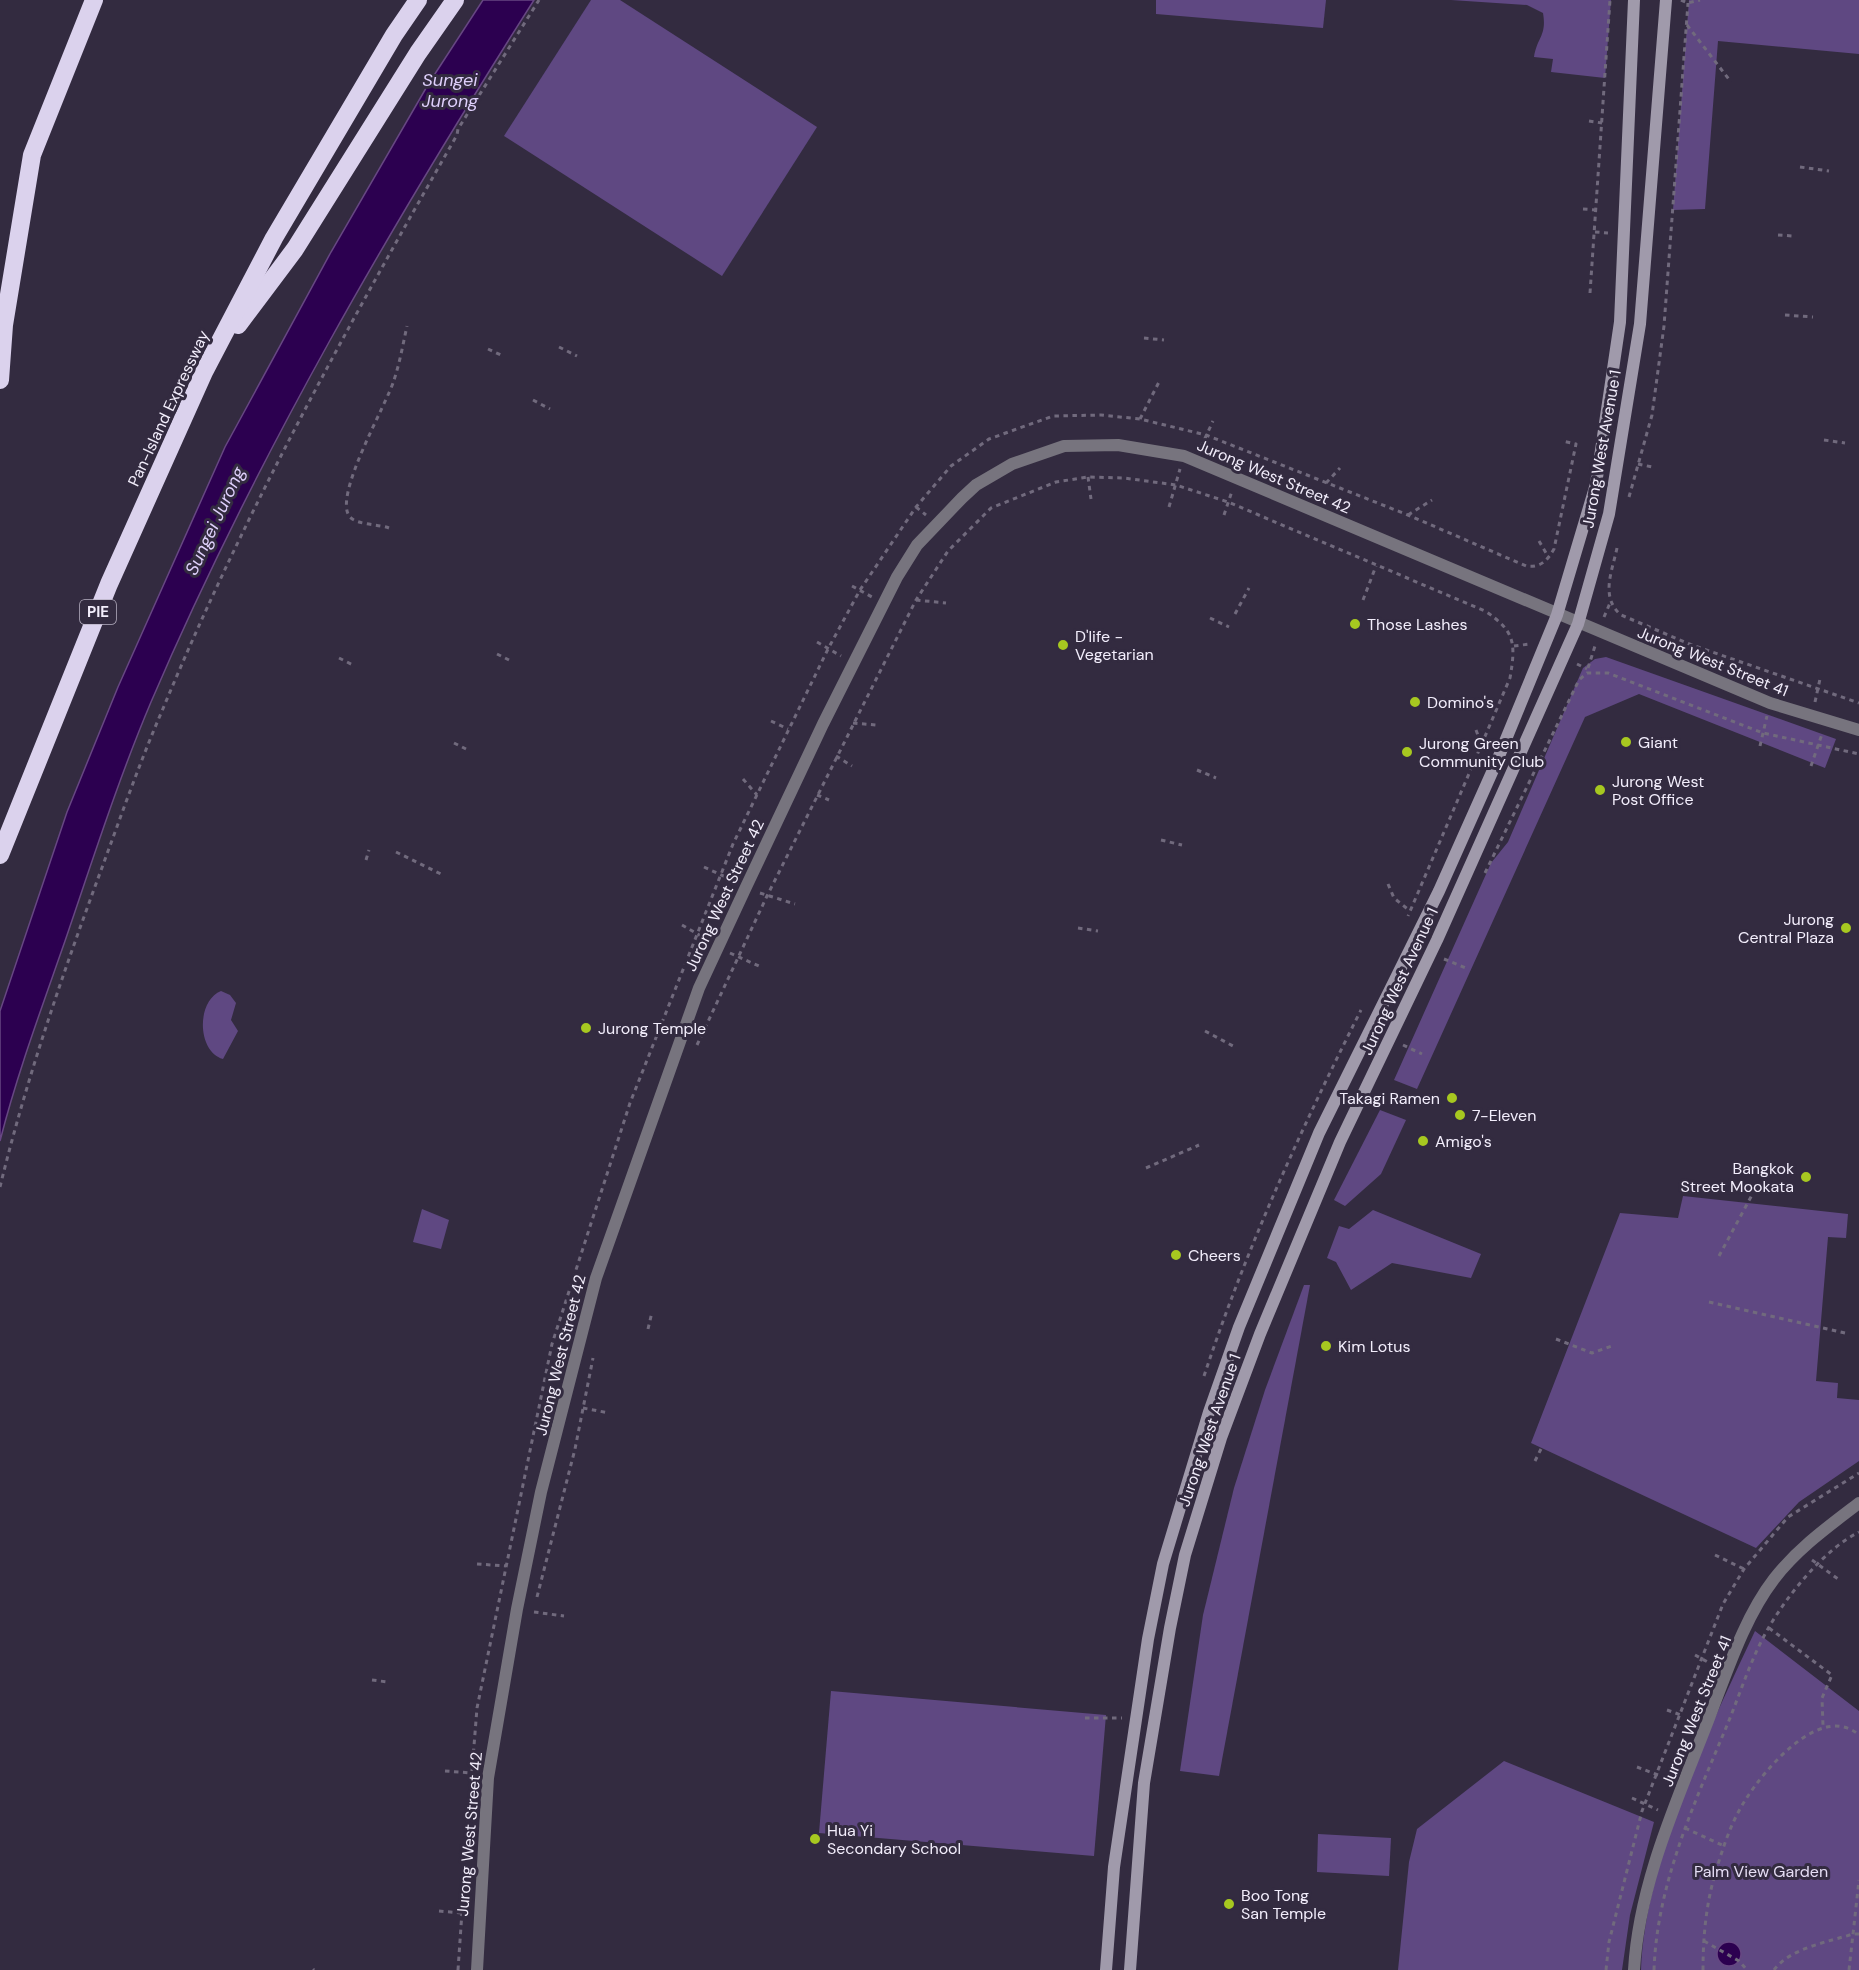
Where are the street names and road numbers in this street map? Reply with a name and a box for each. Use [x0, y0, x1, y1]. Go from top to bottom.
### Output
street label: Pan-Island Expressway [123, 327, 214, 490]
street label: Jurong West Avenue 1 [1577, 368, 1626, 530]
street label: Jurong West Street 42 [1194, 435, 1354, 518]
road number: PIE [80, 600, 116, 624]
street label: Jurong West Street 41 [1634, 622, 1791, 701]
street label: Jurong West Street 42 [680, 816, 769, 974]
street label: Jurong West Avenue 1 [1356, 904, 1443, 1058]
street label: Jurong West Street 42 [530, 1272, 591, 1438]
street label: Jurong West Avenue 1 [1173, 1351, 1245, 1509]
street label: Jurong West Street 41 [1657, 1633, 1736, 1790]
street label: Jurong West Street 42 [452, 1751, 487, 1917]

